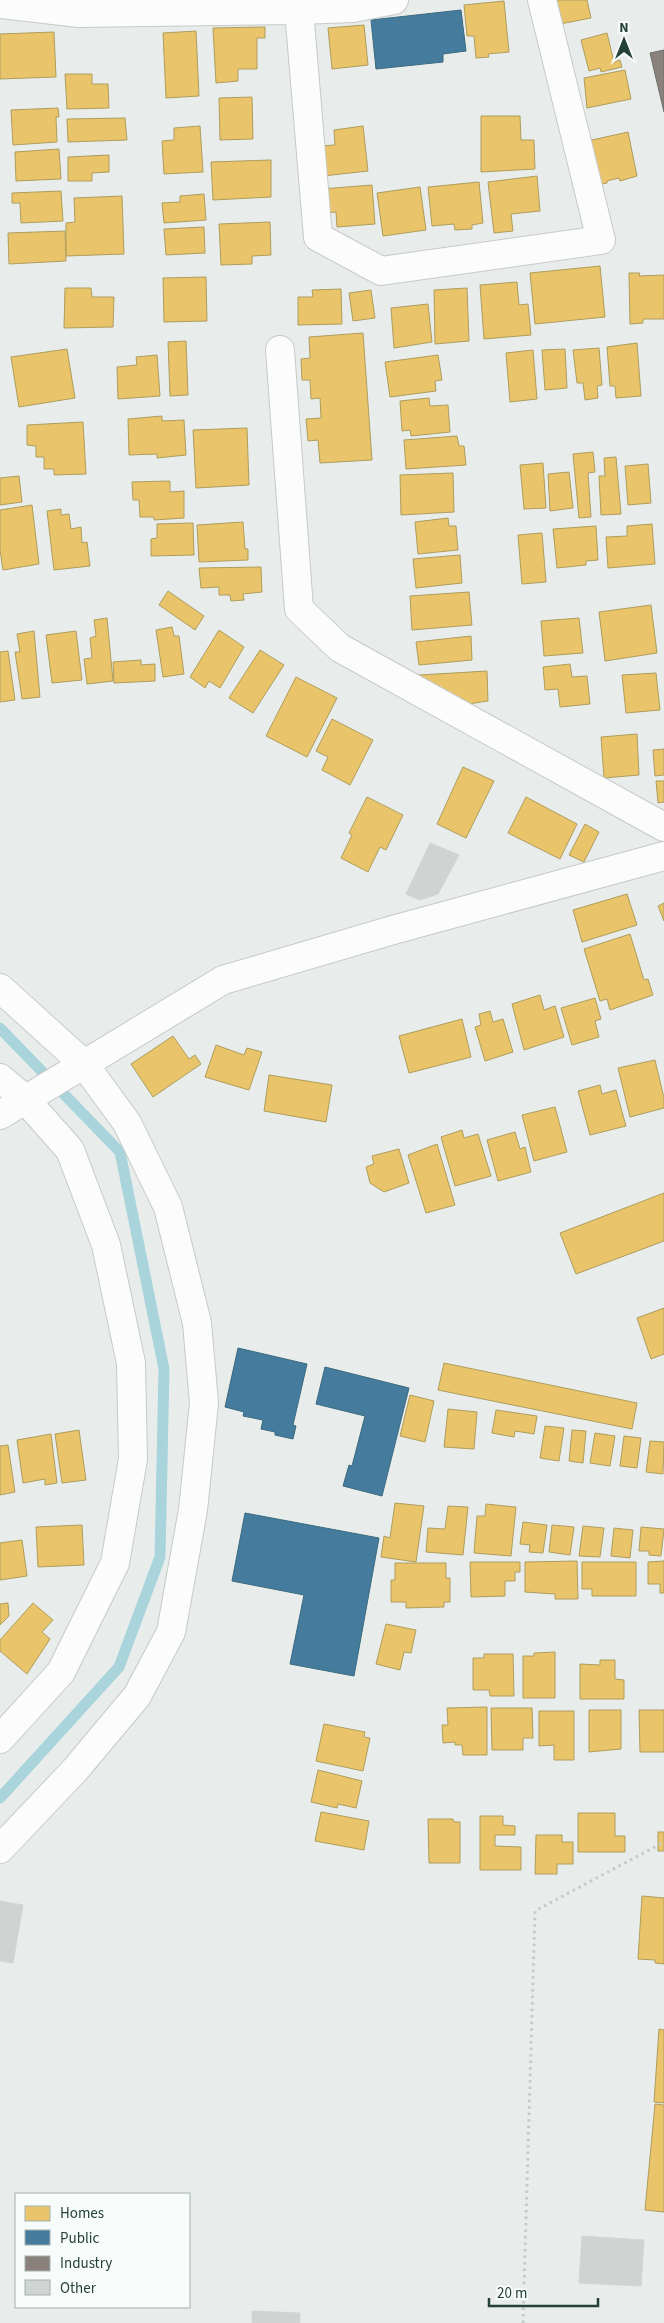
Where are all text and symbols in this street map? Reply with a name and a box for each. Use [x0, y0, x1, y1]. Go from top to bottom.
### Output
north arrow [599, 15, 649, 65]
text: N [619, 18, 629, 38]
legend [15, 2193, 190, 2308]
text: Homes [60, 2203, 104, 2224]
text: Public [60, 2228, 99, 2249]
text: Industry [60, 2253, 112, 2274]
scale bar [489, 2276, 598, 2308]
text: Other [60, 2278, 97, 2299]
text: 20 m [497, 2283, 527, 2304]

